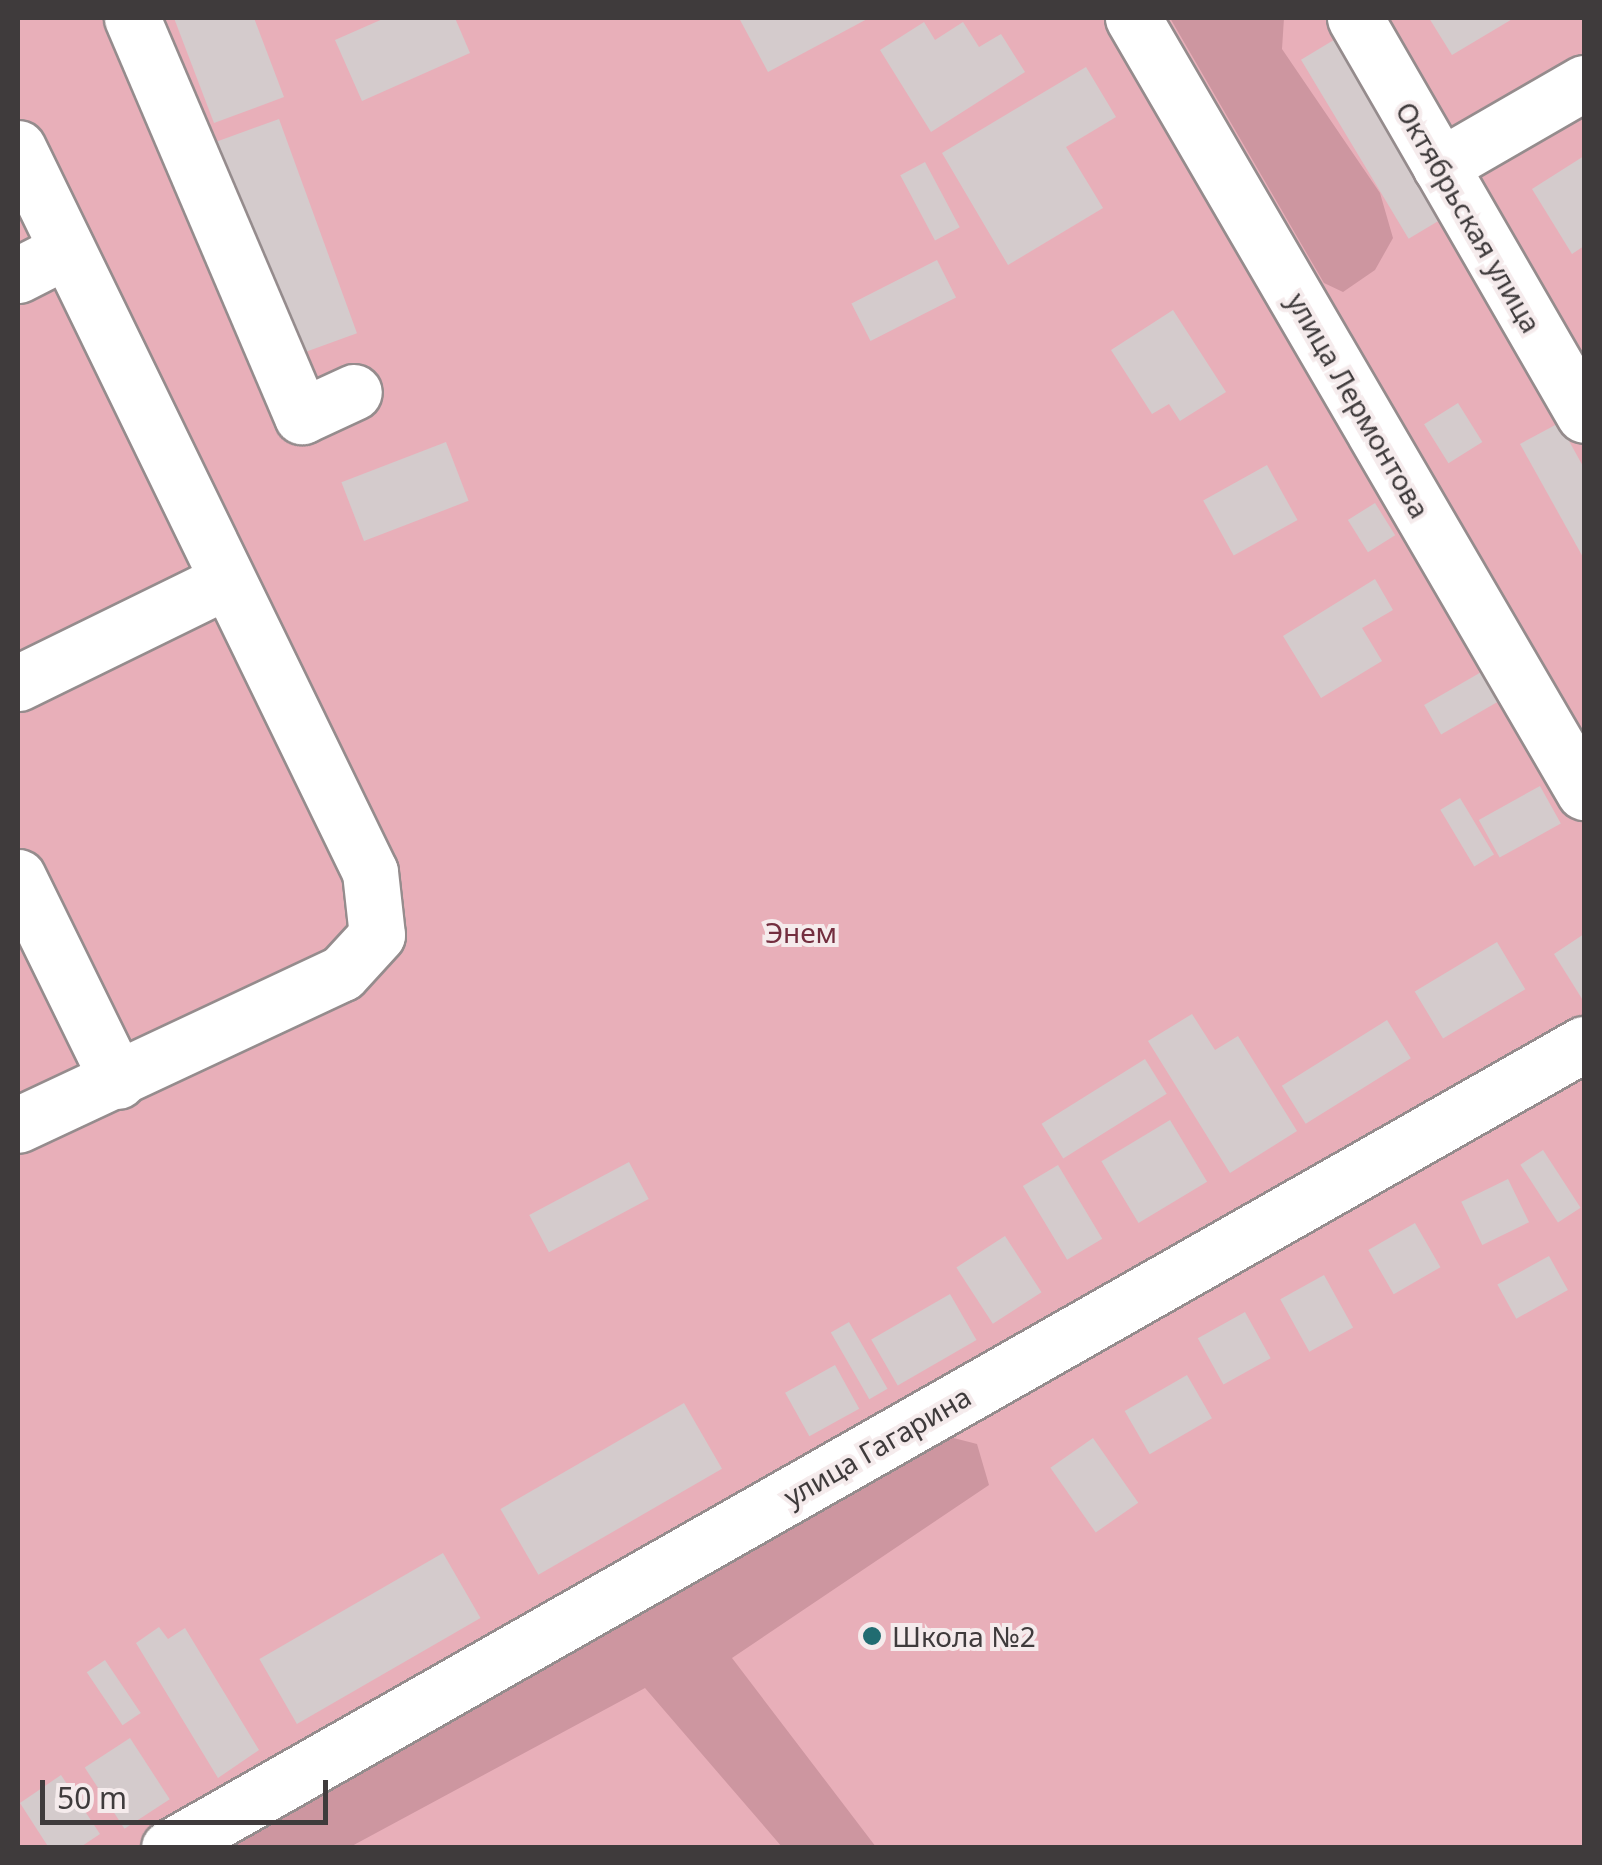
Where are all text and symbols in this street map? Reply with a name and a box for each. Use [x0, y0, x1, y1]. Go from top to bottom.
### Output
street label: Октябрьская улица [1389, 96, 1549, 338]
street label: улица Лермонтова [1281, 286, 1437, 524]
park label: Энем [765, 915, 837, 949]
street label: улица Гагарина [778, 1379, 976, 1513]
place label: Школа №2 [892, 1619, 1036, 1653]
marker: Школа №2 [861, 1625, 883, 1647]
scale bar [45, 1760, 332, 1822]
text: 50 m [57, 1777, 127, 1818]

